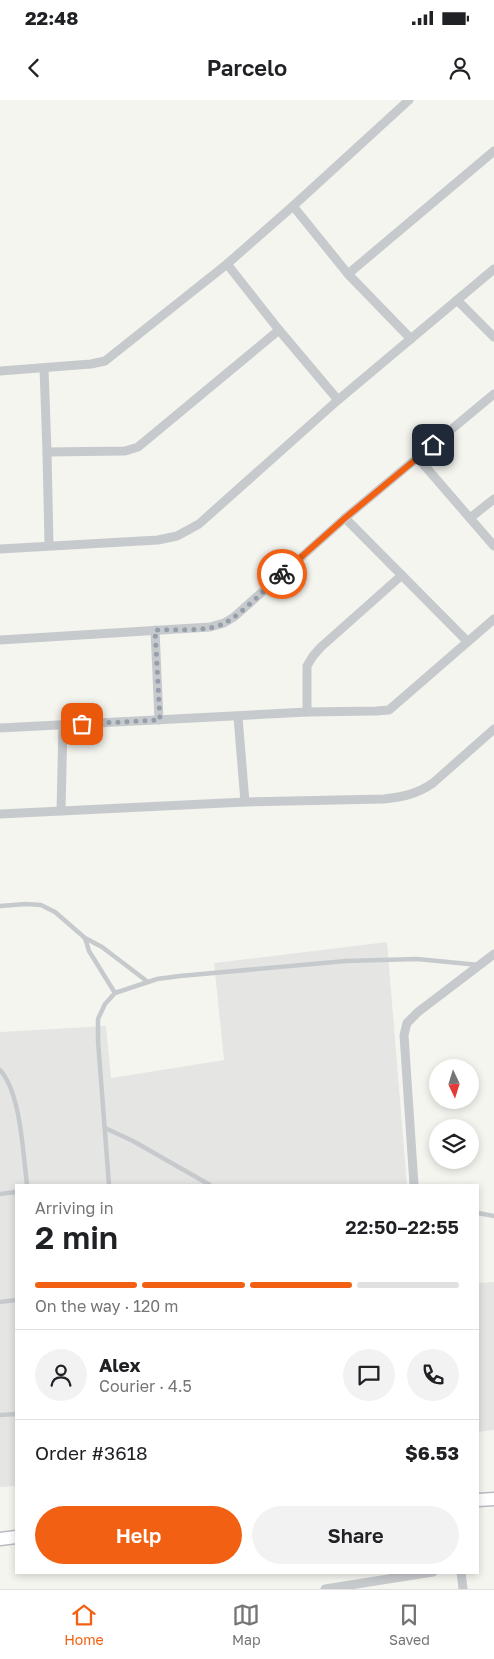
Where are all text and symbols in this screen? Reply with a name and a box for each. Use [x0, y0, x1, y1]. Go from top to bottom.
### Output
text: 22:48 [25, 6, 78, 29]
icon: back [20, 54, 48, 82]
text: Parcelo [207, 54, 287, 81]
icon: person [446, 54, 474, 82]
pin [412, 424, 454, 466]
icon: home [419, 431, 447, 459]
courier [257, 549, 307, 599]
icon: bike [268, 560, 296, 588]
pin [61, 703, 103, 745]
icon: bag [68, 710, 96, 738]
north arrow [429, 1059, 479, 1109]
map controls [429, 1059, 479, 1169]
button: layers [429, 1119, 479, 1169]
text: Arriving in [35, 1198, 114, 1218]
text: 22:50–22:55 [345, 1215, 459, 1238]
text: 2 min [35, 1218, 118, 1256]
text: On the way · 120 m [35, 1296, 178, 1316]
button: person [35, 1349, 87, 1401]
button: chat [343, 1349, 395, 1401]
button: phone [407, 1349, 459, 1401]
text: Alex [99, 1353, 140, 1376]
text: Courier · 4.5 [99, 1376, 192, 1396]
text: Order #3618 [35, 1441, 147, 1464]
text: $6.53 [405, 1441, 459, 1464]
button: Help [35, 1506, 242, 1564]
button: Share [252, 1506, 459, 1564]
tab: Home [64, 1601, 104, 1648]
tab: Map [232, 1601, 261, 1648]
tab: Saved [389, 1601, 430, 1648]

